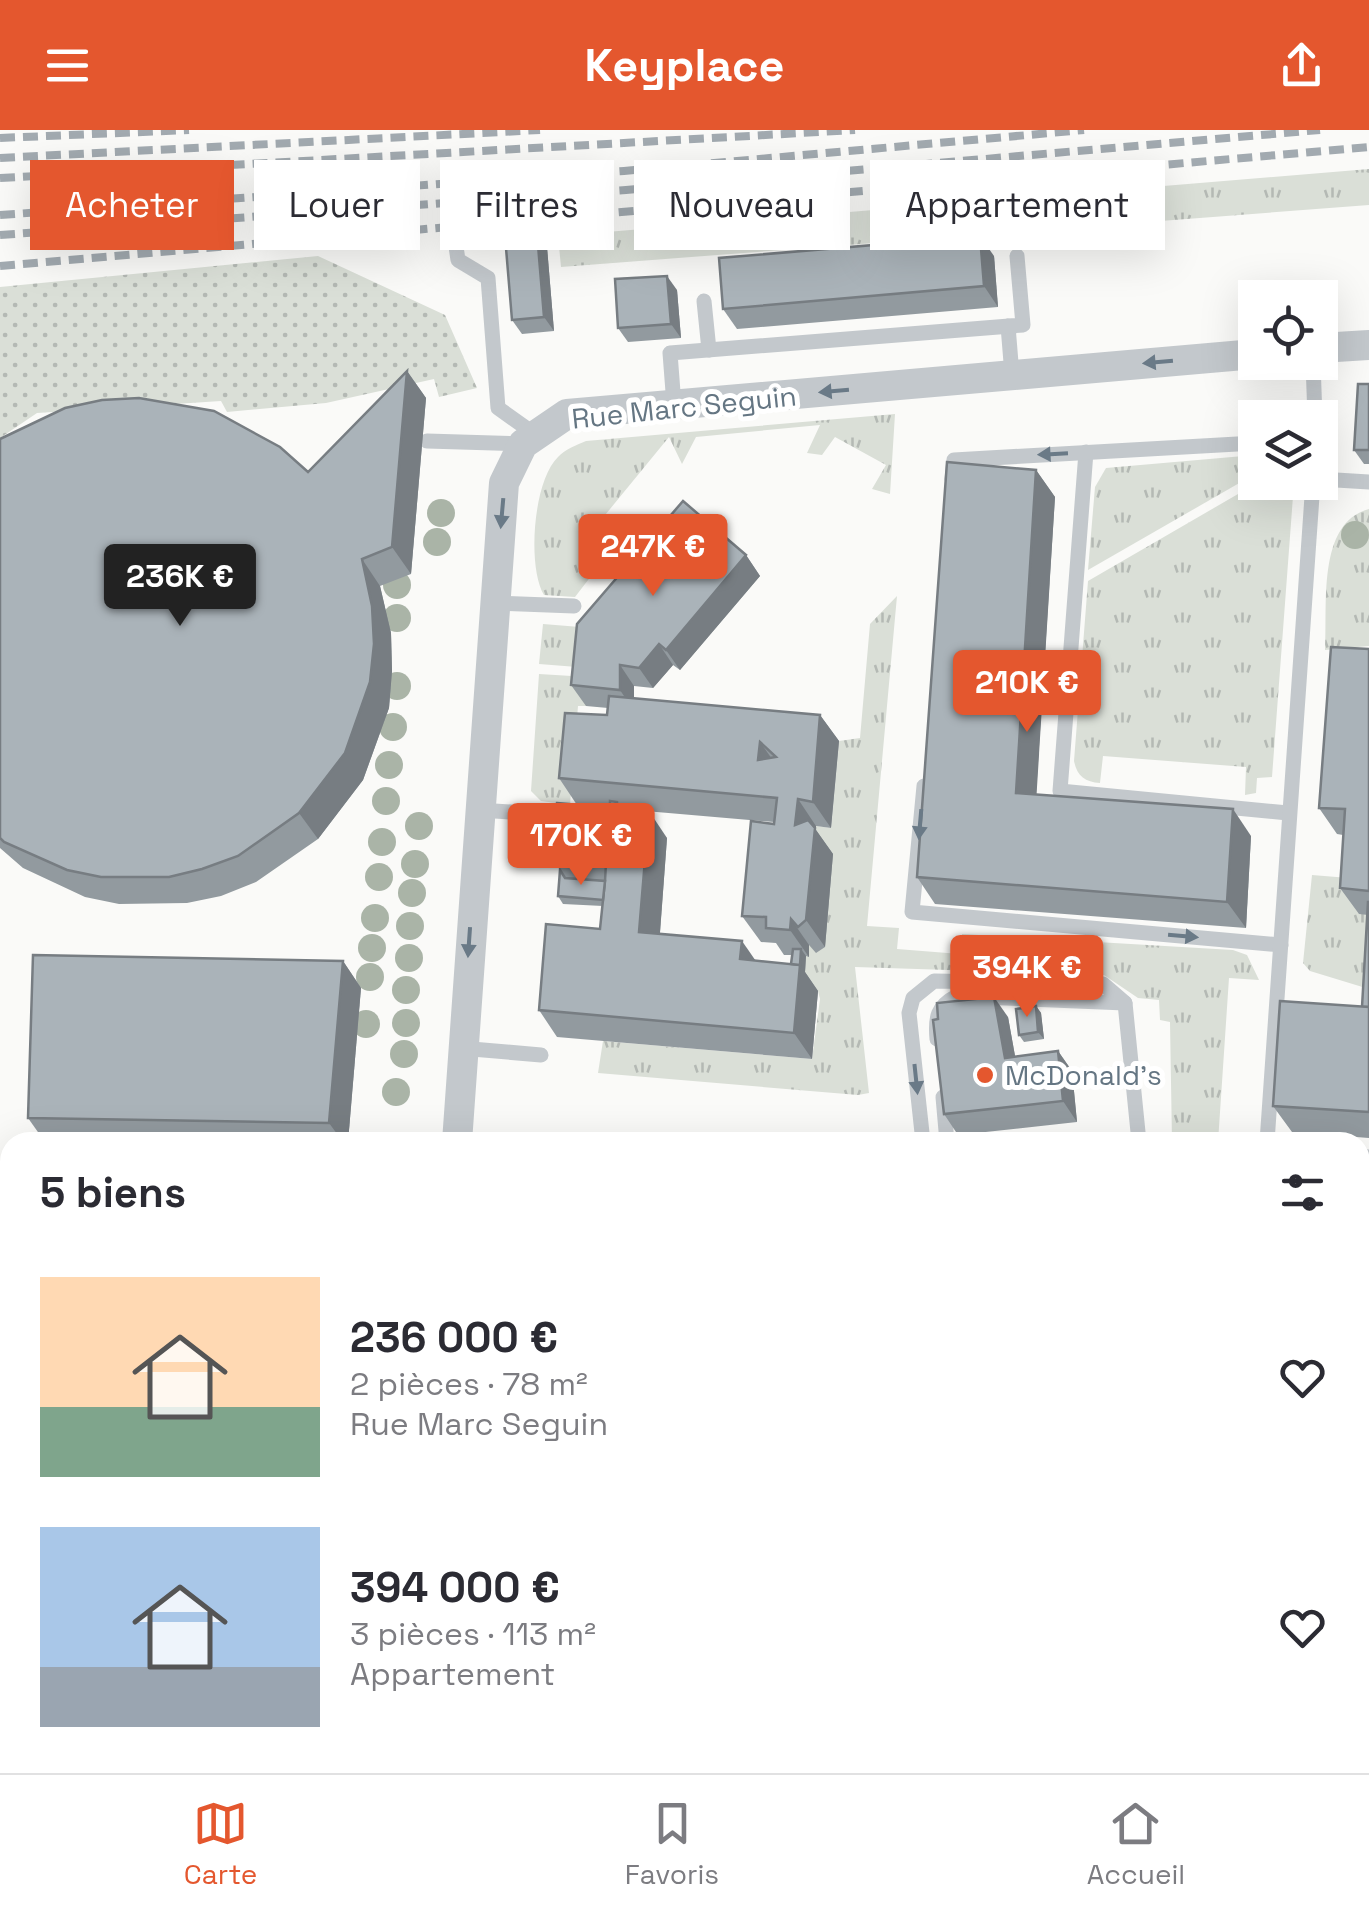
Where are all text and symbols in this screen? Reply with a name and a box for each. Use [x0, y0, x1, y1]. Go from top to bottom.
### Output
text: Keyplace [585, 37, 784, 94]
icon: menu [40, 38, 95, 93]
icon: share [1274, 38, 1329, 93]
chip: Acheter [30, 160, 234, 250]
chip: Louer [254, 160, 420, 250]
chip: Filtres [440, 160, 614, 250]
chip: Nouveau [634, 160, 850, 250]
chip: Appartement [870, 160, 1165, 250]
map controls [1238, 280, 1338, 500]
button: locate [1238, 280, 1338, 380]
one-way arrow [1141, 355, 1173, 371]
street label: Rue Marc Seguin [570, 377, 798, 437]
one-way arrow [818, 383, 850, 399]
button: layers [1238, 400, 1338, 500]
one-way arrow [1036, 446, 1068, 462]
one-way arrow [493, 498, 509, 530]
pin: 247K € [572, 514, 734, 599]
text: 247K € [600, 526, 706, 566]
pin: 236K € [99, 544, 261, 629]
text: 236K € [126, 556, 234, 596]
pin: 210K € [946, 650, 1108, 735]
text: 210K € [975, 662, 1079, 702]
pin: 170K € [500, 803, 662, 888]
one-way arrow [912, 809, 928, 841]
text: 170K € [530, 815, 632, 855]
one-way arrow [460, 927, 476, 959]
one-way arrow [1168, 928, 1200, 944]
pin: 394K € [946, 935, 1108, 1020]
text: 394K € [972, 947, 1082, 987]
place label: McDonald's [1005, 1057, 1162, 1093]
one-way arrow [908, 1064, 924, 1095]
marker: McDonald's [974, 1064, 996, 1086]
icon: filters [1275, 1165, 1330, 1220]
text: 5 biens [40, 1166, 186, 1219]
text: 236 000 € [350, 1311, 558, 1364]
icon: home [120, 1317, 240, 1437]
icon: heart [1275, 1350, 1330, 1405]
text: 2 pièces · 78 m² [350, 1364, 588, 1404]
text: Rue Marc Seguin [350, 1404, 608, 1444]
text: 394 000 € [350, 1561, 560, 1614]
icon: home [120, 1567, 240, 1687]
icon: heart [1275, 1600, 1330, 1655]
text: 3 pièces · 113 m² [350, 1614, 596, 1654]
text: Appartement [350, 1654, 555, 1694]
tab: Carte [184, 1796, 257, 1892]
tab: Favoris [625, 1796, 719, 1892]
tab: Accueil [1087, 1796, 1185, 1892]

